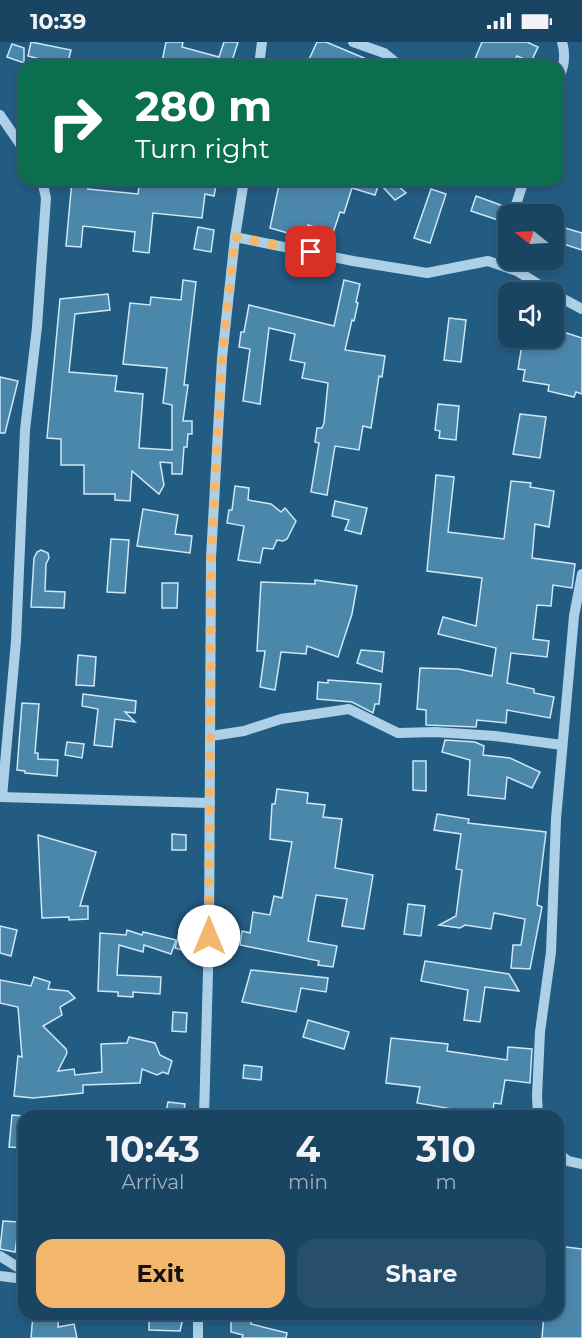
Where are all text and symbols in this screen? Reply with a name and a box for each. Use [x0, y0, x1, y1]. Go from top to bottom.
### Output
text: 10:39 [30, 8, 86, 35]
text: 280 m [135, 80, 272, 132]
icon: right [36, 84, 114, 162]
text: Turn right [135, 132, 270, 165]
north arrow [498, 204, 564, 270]
map controls [498, 204, 564, 348]
pin [285, 226, 336, 277]
icon: arrive [294, 235, 327, 268]
button: sound [498, 282, 564, 348]
position arrow [177, 904, 241, 968]
text: 10:43 [106, 1127, 200, 1171]
text: 4 [296, 1127, 320, 1171]
text: 310 [416, 1127, 476, 1171]
text: Arrival [121, 1170, 185, 1194]
text: min [288, 1170, 328, 1194]
text: m [435, 1170, 457, 1194]
button: Exit [36, 1239, 285, 1308]
button: Share [297, 1239, 546, 1308]

